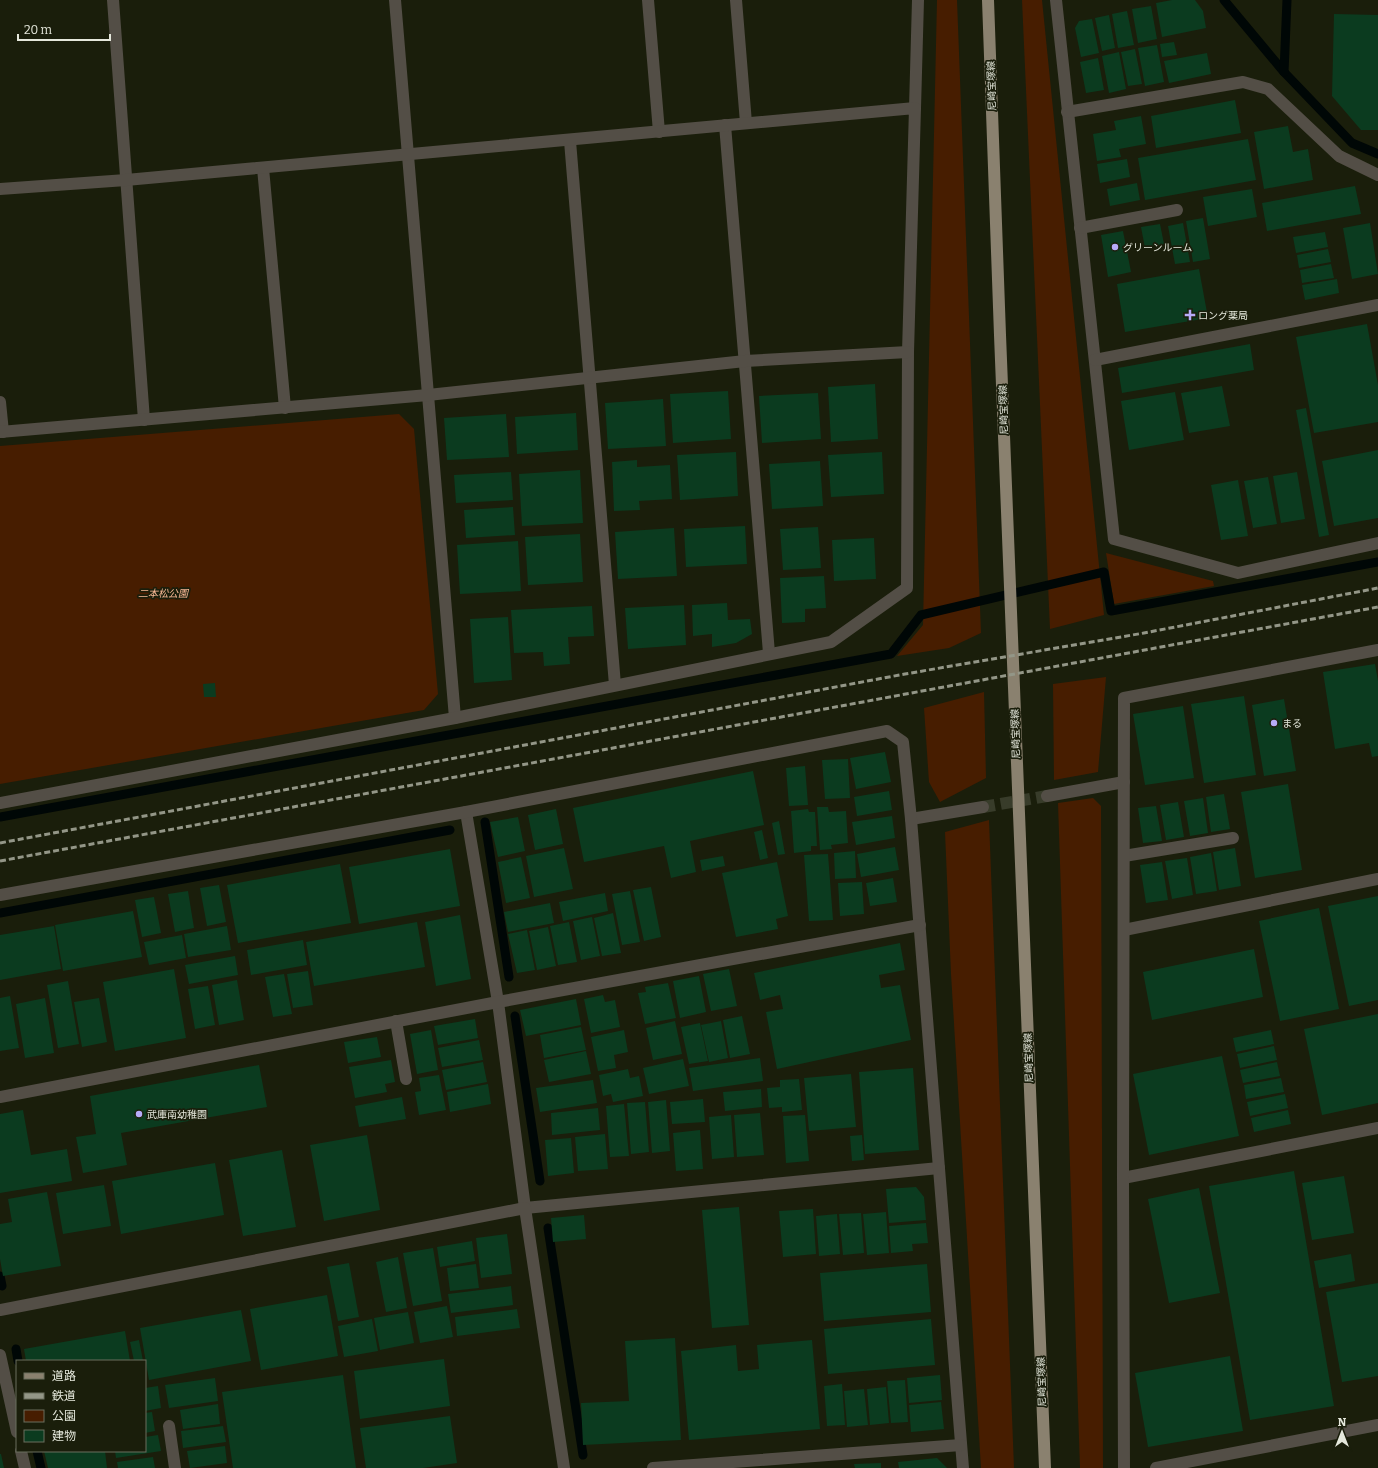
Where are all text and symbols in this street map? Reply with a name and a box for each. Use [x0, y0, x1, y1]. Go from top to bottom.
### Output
scale bar [18, 16, 110, 42]
text: 20 m [24, 23, 53, 37]
street label: 尼崎宝塚線 [985, 61, 999, 111]
marker: グリーンルーム [1110, 242, 1120, 252]
place label: グリーンルーム [1123, 242, 1192, 254]
marker: ロング薬局 [1185, 310, 1195, 320]
place label: ロング薬局 [1198, 310, 1248, 322]
street label: 尼崎宝塚線 [997, 385, 1011, 435]
park label: 二本松公園 [138, 588, 190, 600]
street label: 尼崎宝塚線 [1009, 709, 1023, 759]
marker: まる [1269, 718, 1279, 728]
place label: まる [1282, 718, 1302, 730]
street label: 尼崎宝塚線 [1022, 1033, 1036, 1083]
marker: 武庫南幼稚園 [134, 1109, 144, 1119]
place label: 武庫南幼稚園 [147, 1109, 207, 1121]
street label: 尼崎宝塚線 [1035, 1357, 1049, 1407]
legend [16, 1360, 146, 1452]
text: 道路 [52, 1369, 76, 1383]
text: 鉄道 [52, 1389, 76, 1403]
text: 公園 [52, 1409, 76, 1423]
north arrow [1322, 1412, 1362, 1452]
text: N [1338, 1416, 1347, 1429]
text: 建物 [52, 1429, 76, 1443]

